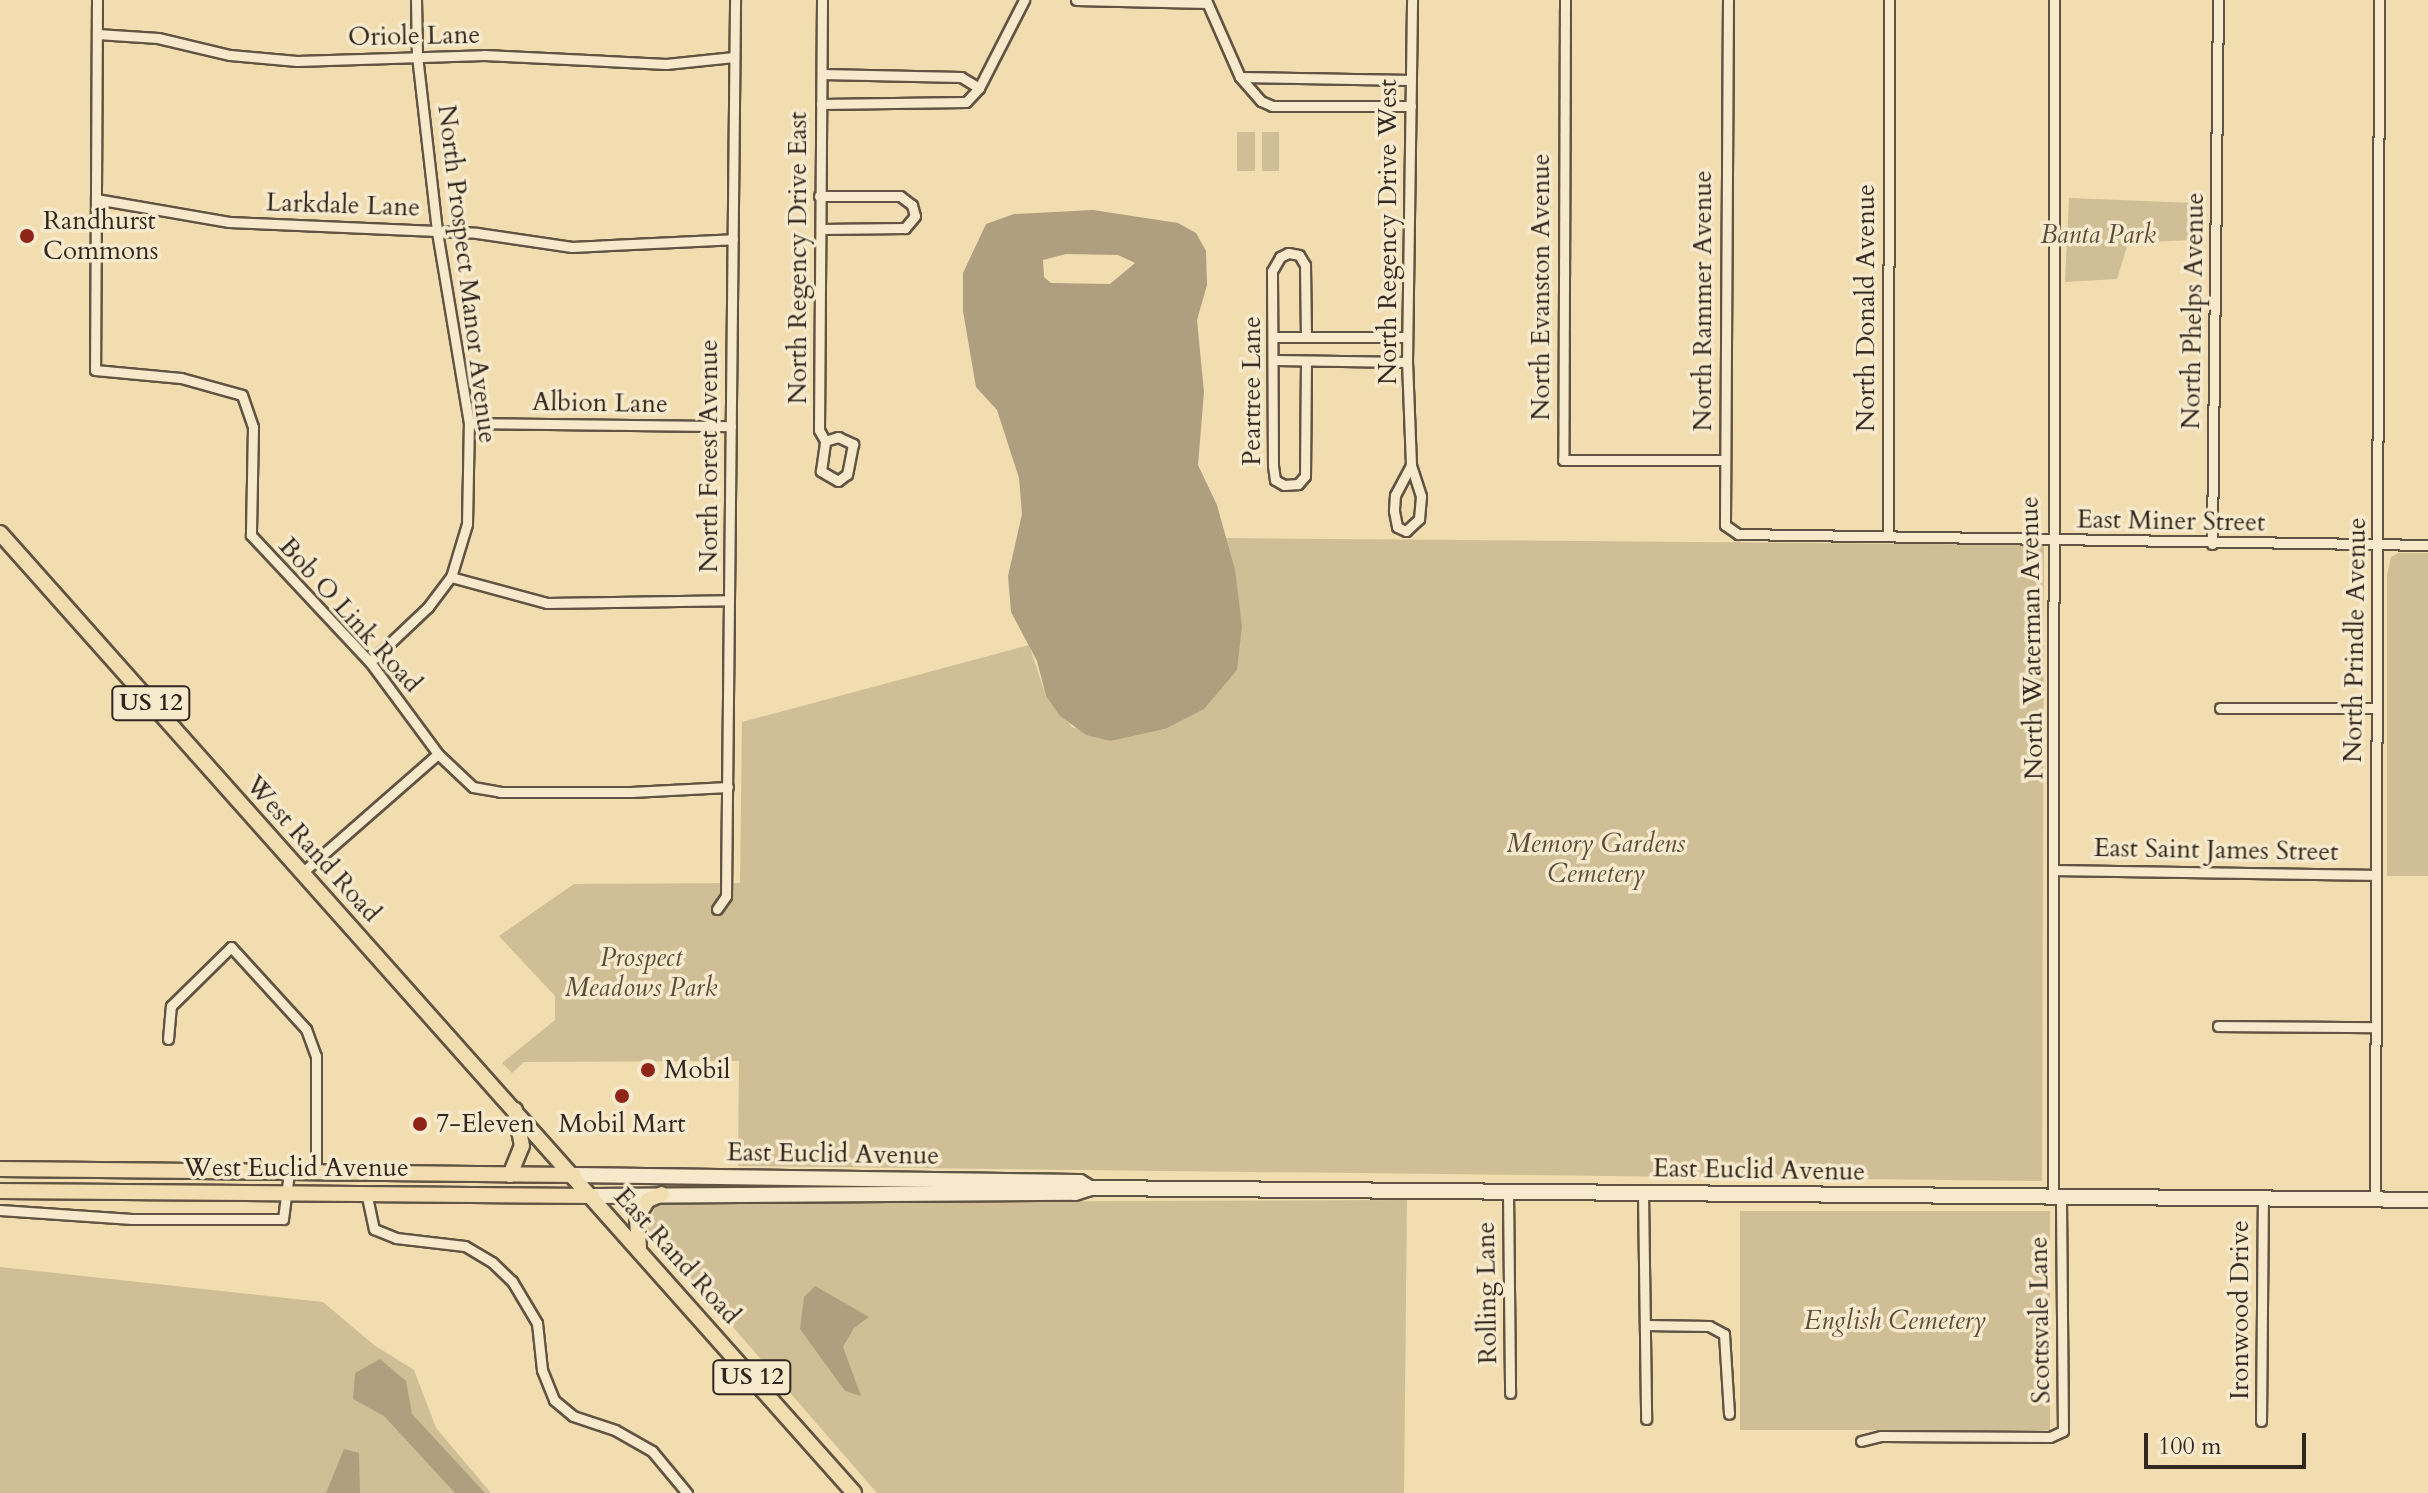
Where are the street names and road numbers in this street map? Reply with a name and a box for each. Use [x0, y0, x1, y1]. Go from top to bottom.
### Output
street label: Oriole Lane [348, 19, 480, 53]
street label: North Regency Drive West [1372, 79, 1404, 385]
street label: North Prospect Manor Avenue [431, 103, 503, 445]
street label: North Regency Drive East [782, 112, 814, 404]
street label: North Evanston Avenue [1525, 153, 1557, 421]
street label: North Rammer Avenue [1687, 171, 1719, 431]
street label: North Donald Avenue [1850, 184, 1882, 432]
street label: Larkdale Lane [265, 187, 421, 223]
street label: North Phelps Avenue [2175, 192, 2211, 430]
street label: Peartree Lane [1236, 316, 1268, 466]
street label: North Forest Avenue [693, 339, 725, 573]
street label: Albion Lane [532, 386, 668, 420]
street label: North Waterman Avenue [2014, 496, 2050, 780]
street label: East Miner Street [2076, 504, 2266, 538]
street label: North Prindle Avenue [2337, 517, 2373, 763]
street label: Bob O Link Road [272, 531, 428, 699]
road number: US 12 [111, 683, 191, 723]
street label: West Rand Road [239, 769, 387, 929]
street label: East Saint James Street [2093, 832, 2339, 868]
street label: East Euclid Avenue [727, 1137, 939, 1171]
street label: West Euclid Avenue [183, 1152, 409, 1184]
street label: East Euclid Avenue [1653, 1153, 1865, 1187]
street label: East Rand Road [607, 1181, 747, 1331]
street label: Ironwood Drive [2224, 1220, 2256, 1400]
street label: Rolling Lane [1470, 1221, 1504, 1365]
street label: Scottsvale Lane [2023, 1236, 2057, 1404]
road number: US 12 [712, 1357, 792, 1397]

